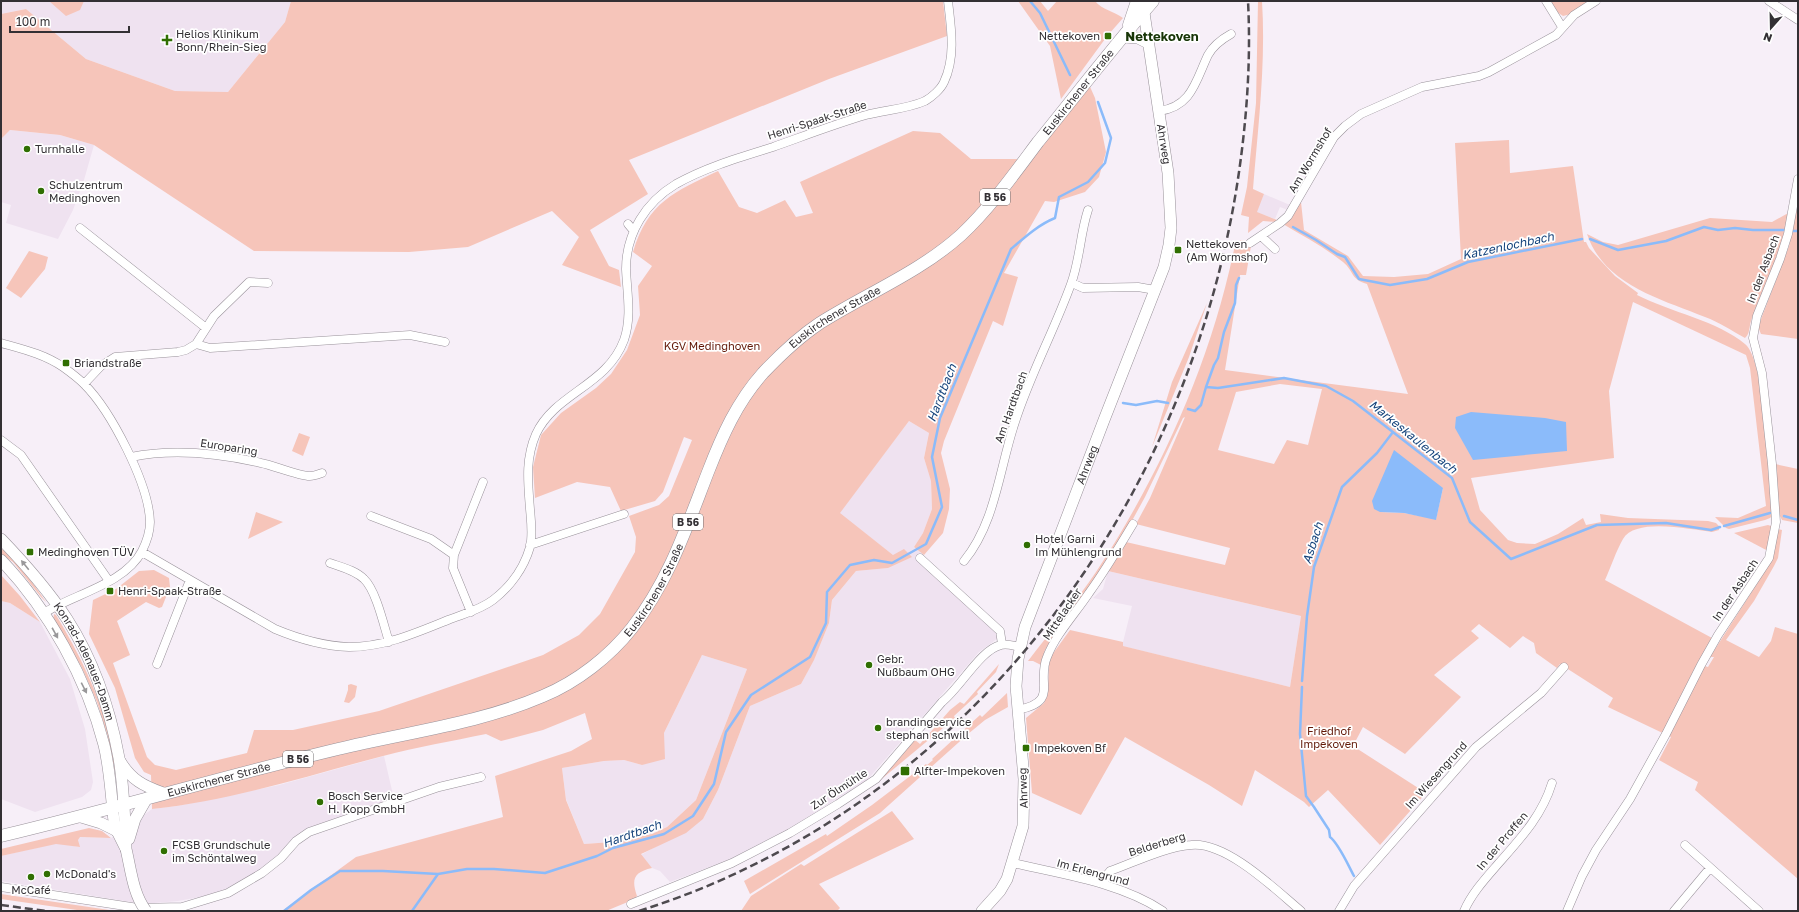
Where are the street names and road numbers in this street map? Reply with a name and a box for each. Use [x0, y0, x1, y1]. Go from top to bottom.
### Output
street label: Euskirchener Straße [1039, 46, 1116, 137]
street label: Henri-Spaak-Straße [766, 97, 868, 142]
street label: Ahrweg [1155, 123, 1174, 165]
street label: Am Wormshof [1285, 125, 1334, 195]
road number: B 56 [980, 189, 1010, 205]
street label: In der Asbach [1744, 233, 1782, 305]
street label: Euskirchener Straße [786, 283, 883, 351]
street label: Am Hardtbach [992, 369, 1030, 445]
street label: Europaring [199, 436, 259, 457]
street label: Ahrweg [1073, 443, 1100, 486]
road number: B 56 [673, 514, 703, 530]
street label: Euskirchener Straße [621, 541, 685, 639]
street label: In der Asbach [1709, 556, 1760, 623]
street label: Mittelacker [1039, 585, 1084, 642]
street label: Konrad-Adenauer-Damm [51, 599, 117, 722]
street label: Im Wiesengrund [1402, 738, 1469, 811]
road number: B 56 [283, 751, 313, 767]
street label: Euskirchener Straße [166, 759, 272, 799]
street label: Zur Ölmühle [808, 766, 869, 812]
street label: Ahrweg [1015, 768, 1030, 809]
street label: In der Proffen [1473, 809, 1530, 873]
street label: Belderberg [1127, 829, 1187, 858]
street label: Im Erlengrund [1055, 856, 1131, 887]

